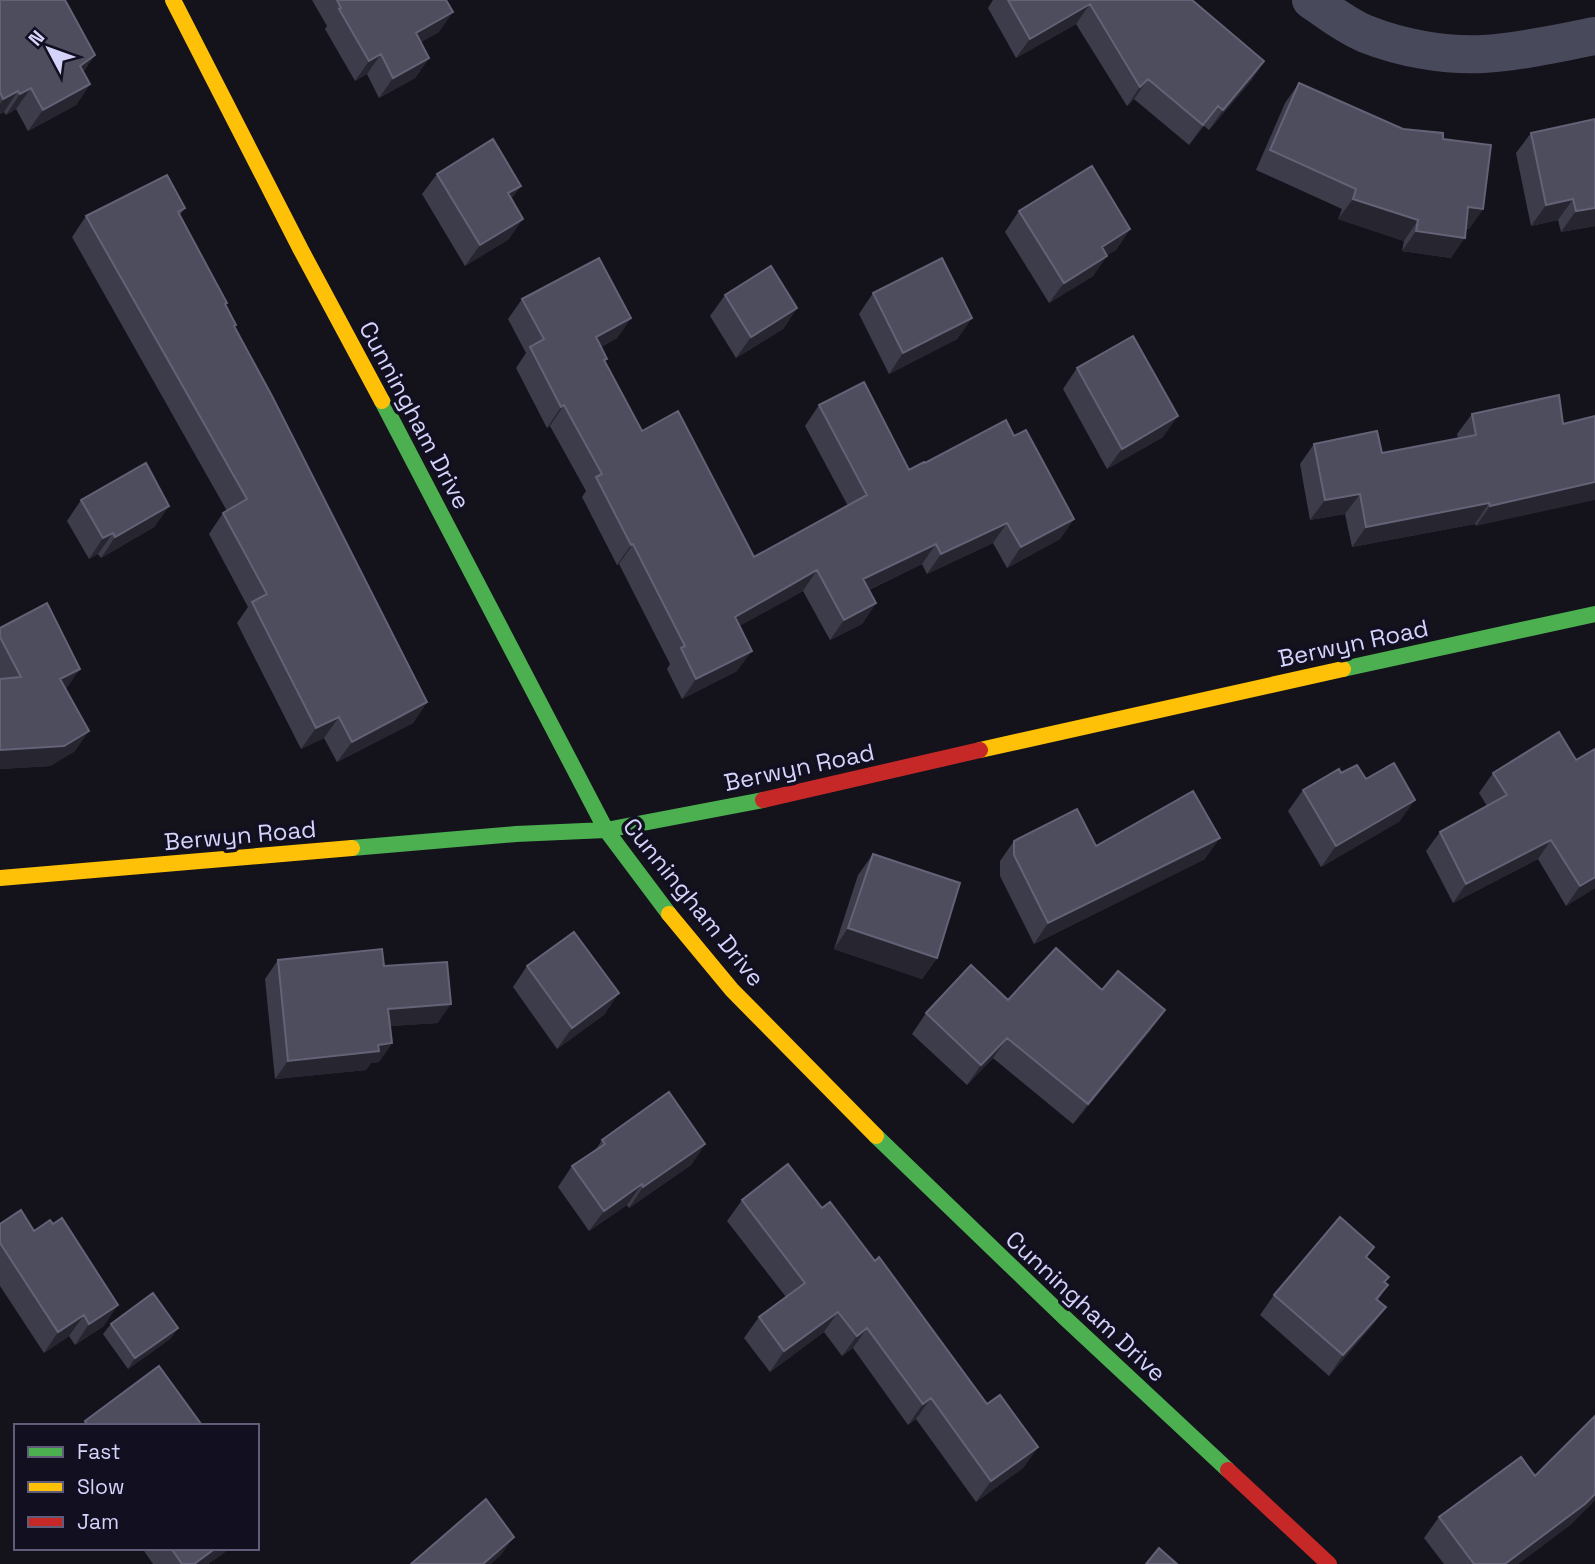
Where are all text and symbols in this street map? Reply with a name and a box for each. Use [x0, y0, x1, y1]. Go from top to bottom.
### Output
north arrow [14, 14, 84, 84]
text: N [23, 25, 50, 51]
street label: Cunningham Drive [352, 316, 478, 514]
street label: Berwyn Road [1275, 612, 1431, 674]
street label: Berwyn Road [721, 736, 877, 798]
street label: Cunningham Drive [616, 811, 772, 993]
street label: Berwyn Road [163, 813, 317, 857]
street label: Cunningham Drive [999, 1224, 1173, 1388]
legend [14, 1424, 259, 1550]
text: Fast [77, 1438, 121, 1465]
text: Slow [77, 1473, 125, 1500]
text: Jam [77, 1508, 119, 1535]

